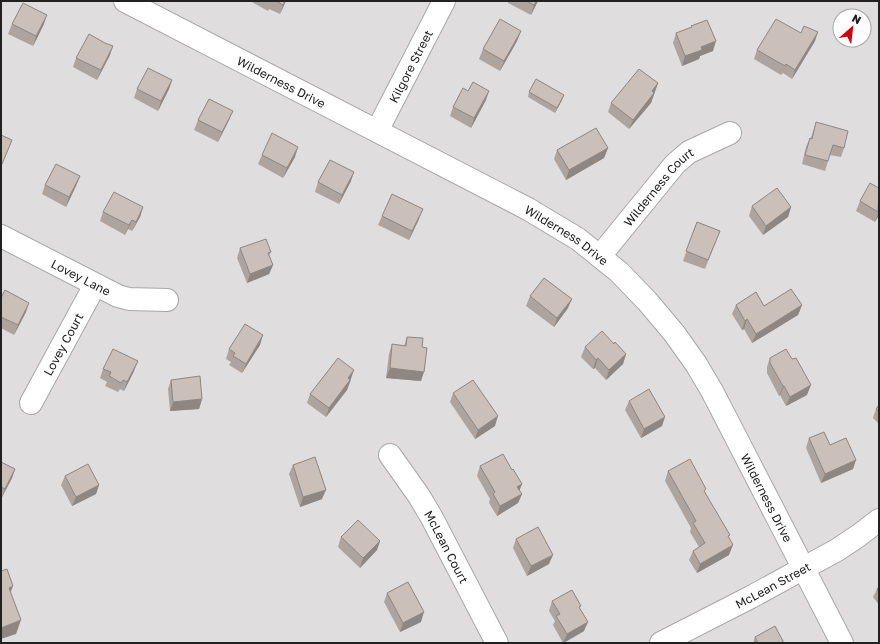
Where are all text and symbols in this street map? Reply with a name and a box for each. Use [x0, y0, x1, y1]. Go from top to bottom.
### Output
north arrow [832, 8, 872, 48]
text: N [850, 11, 864, 26]
street label: Kilgore Street [385, 27, 436, 105]
street label: Wilderness Drive [235, 53, 328, 111]
street label: Wilderness Court [620, 143, 696, 229]
street label: Wilderness Drive [522, 201, 611, 268]
street label: Lovey Lane [49, 256, 113, 299]
street label: Lovey Court [40, 310, 86, 378]
street label: Wilderness Drive [738, 451, 796, 544]
street label: McLean Court [422, 507, 472, 586]
street label: McLean Street [733, 558, 813, 611]

